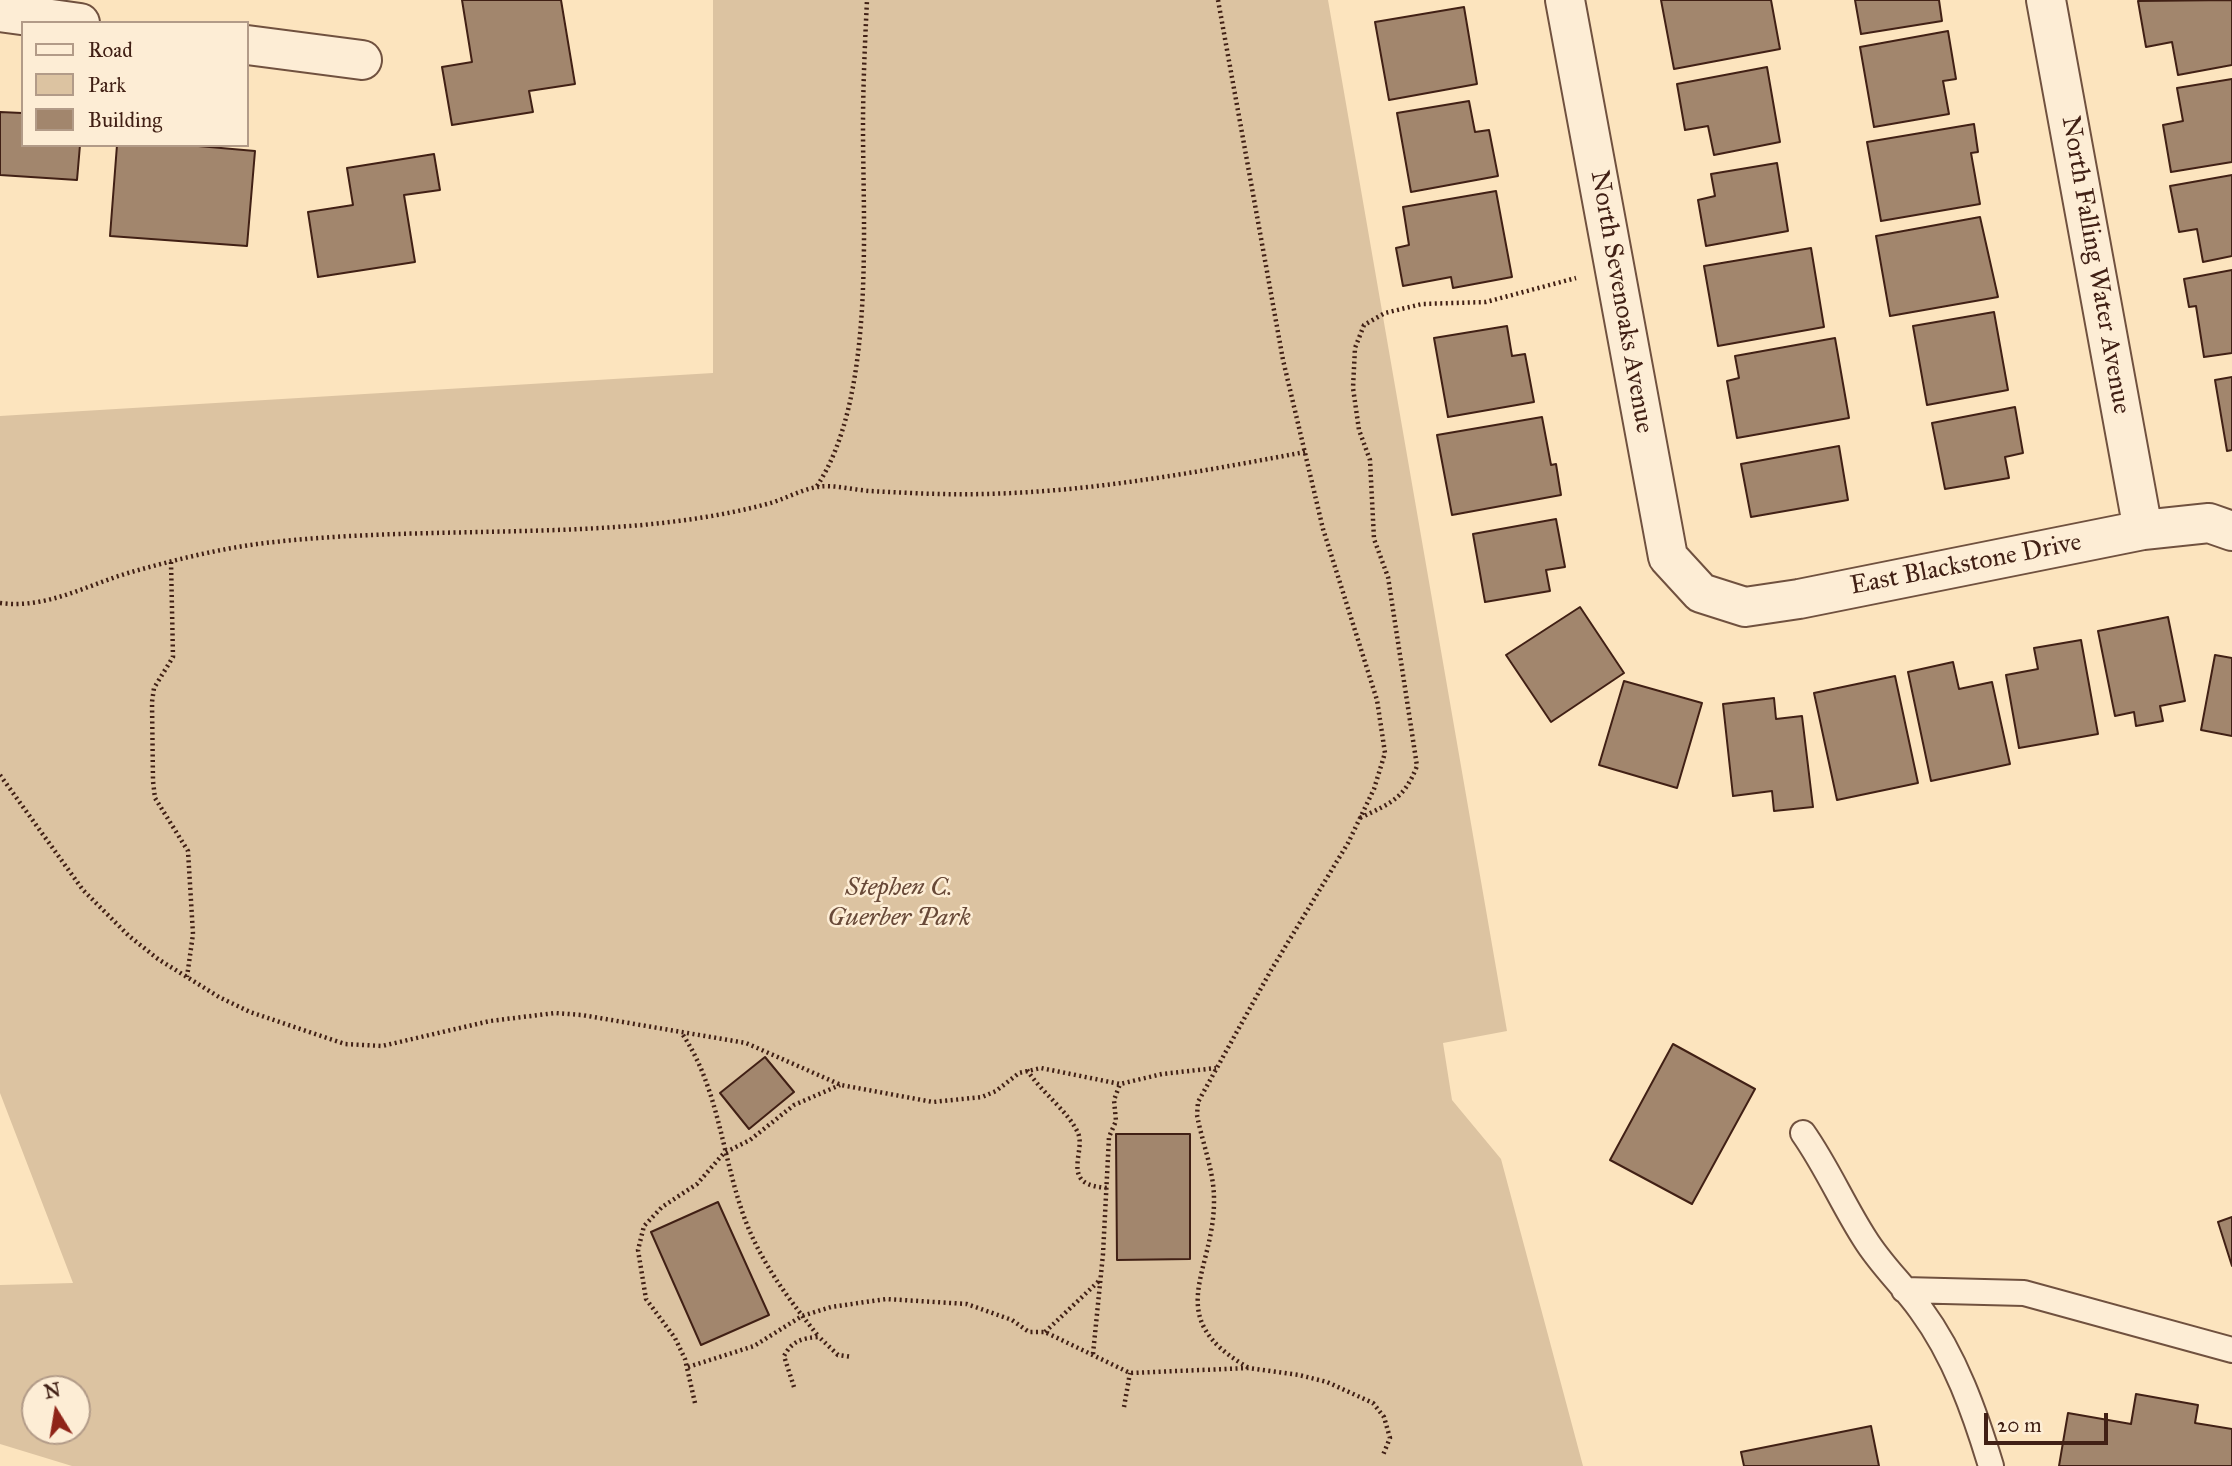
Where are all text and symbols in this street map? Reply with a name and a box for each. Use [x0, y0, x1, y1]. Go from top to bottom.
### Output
legend [21, 21, 248, 147]
text: Road [88, 37, 133, 63]
text: Park [88, 72, 126, 98]
text: Building [88, 107, 162, 133]
street label: North Falling Water Avenue [2053, 114, 2137, 416]
street label: North Sevenoaks Avenue [1583, 168, 1659, 436]
street label: East Blackstone Drive [1848, 527, 2084, 603]
park label: Stephen C. Guerber Park [827, 873, 971, 934]
north arrow [21, 1375, 91, 1445]
text: N [42, 1378, 62, 1404]
scale bar [1987, 1400, 2111, 1444]
text: 20 m [1997, 1412, 2042, 1438]

